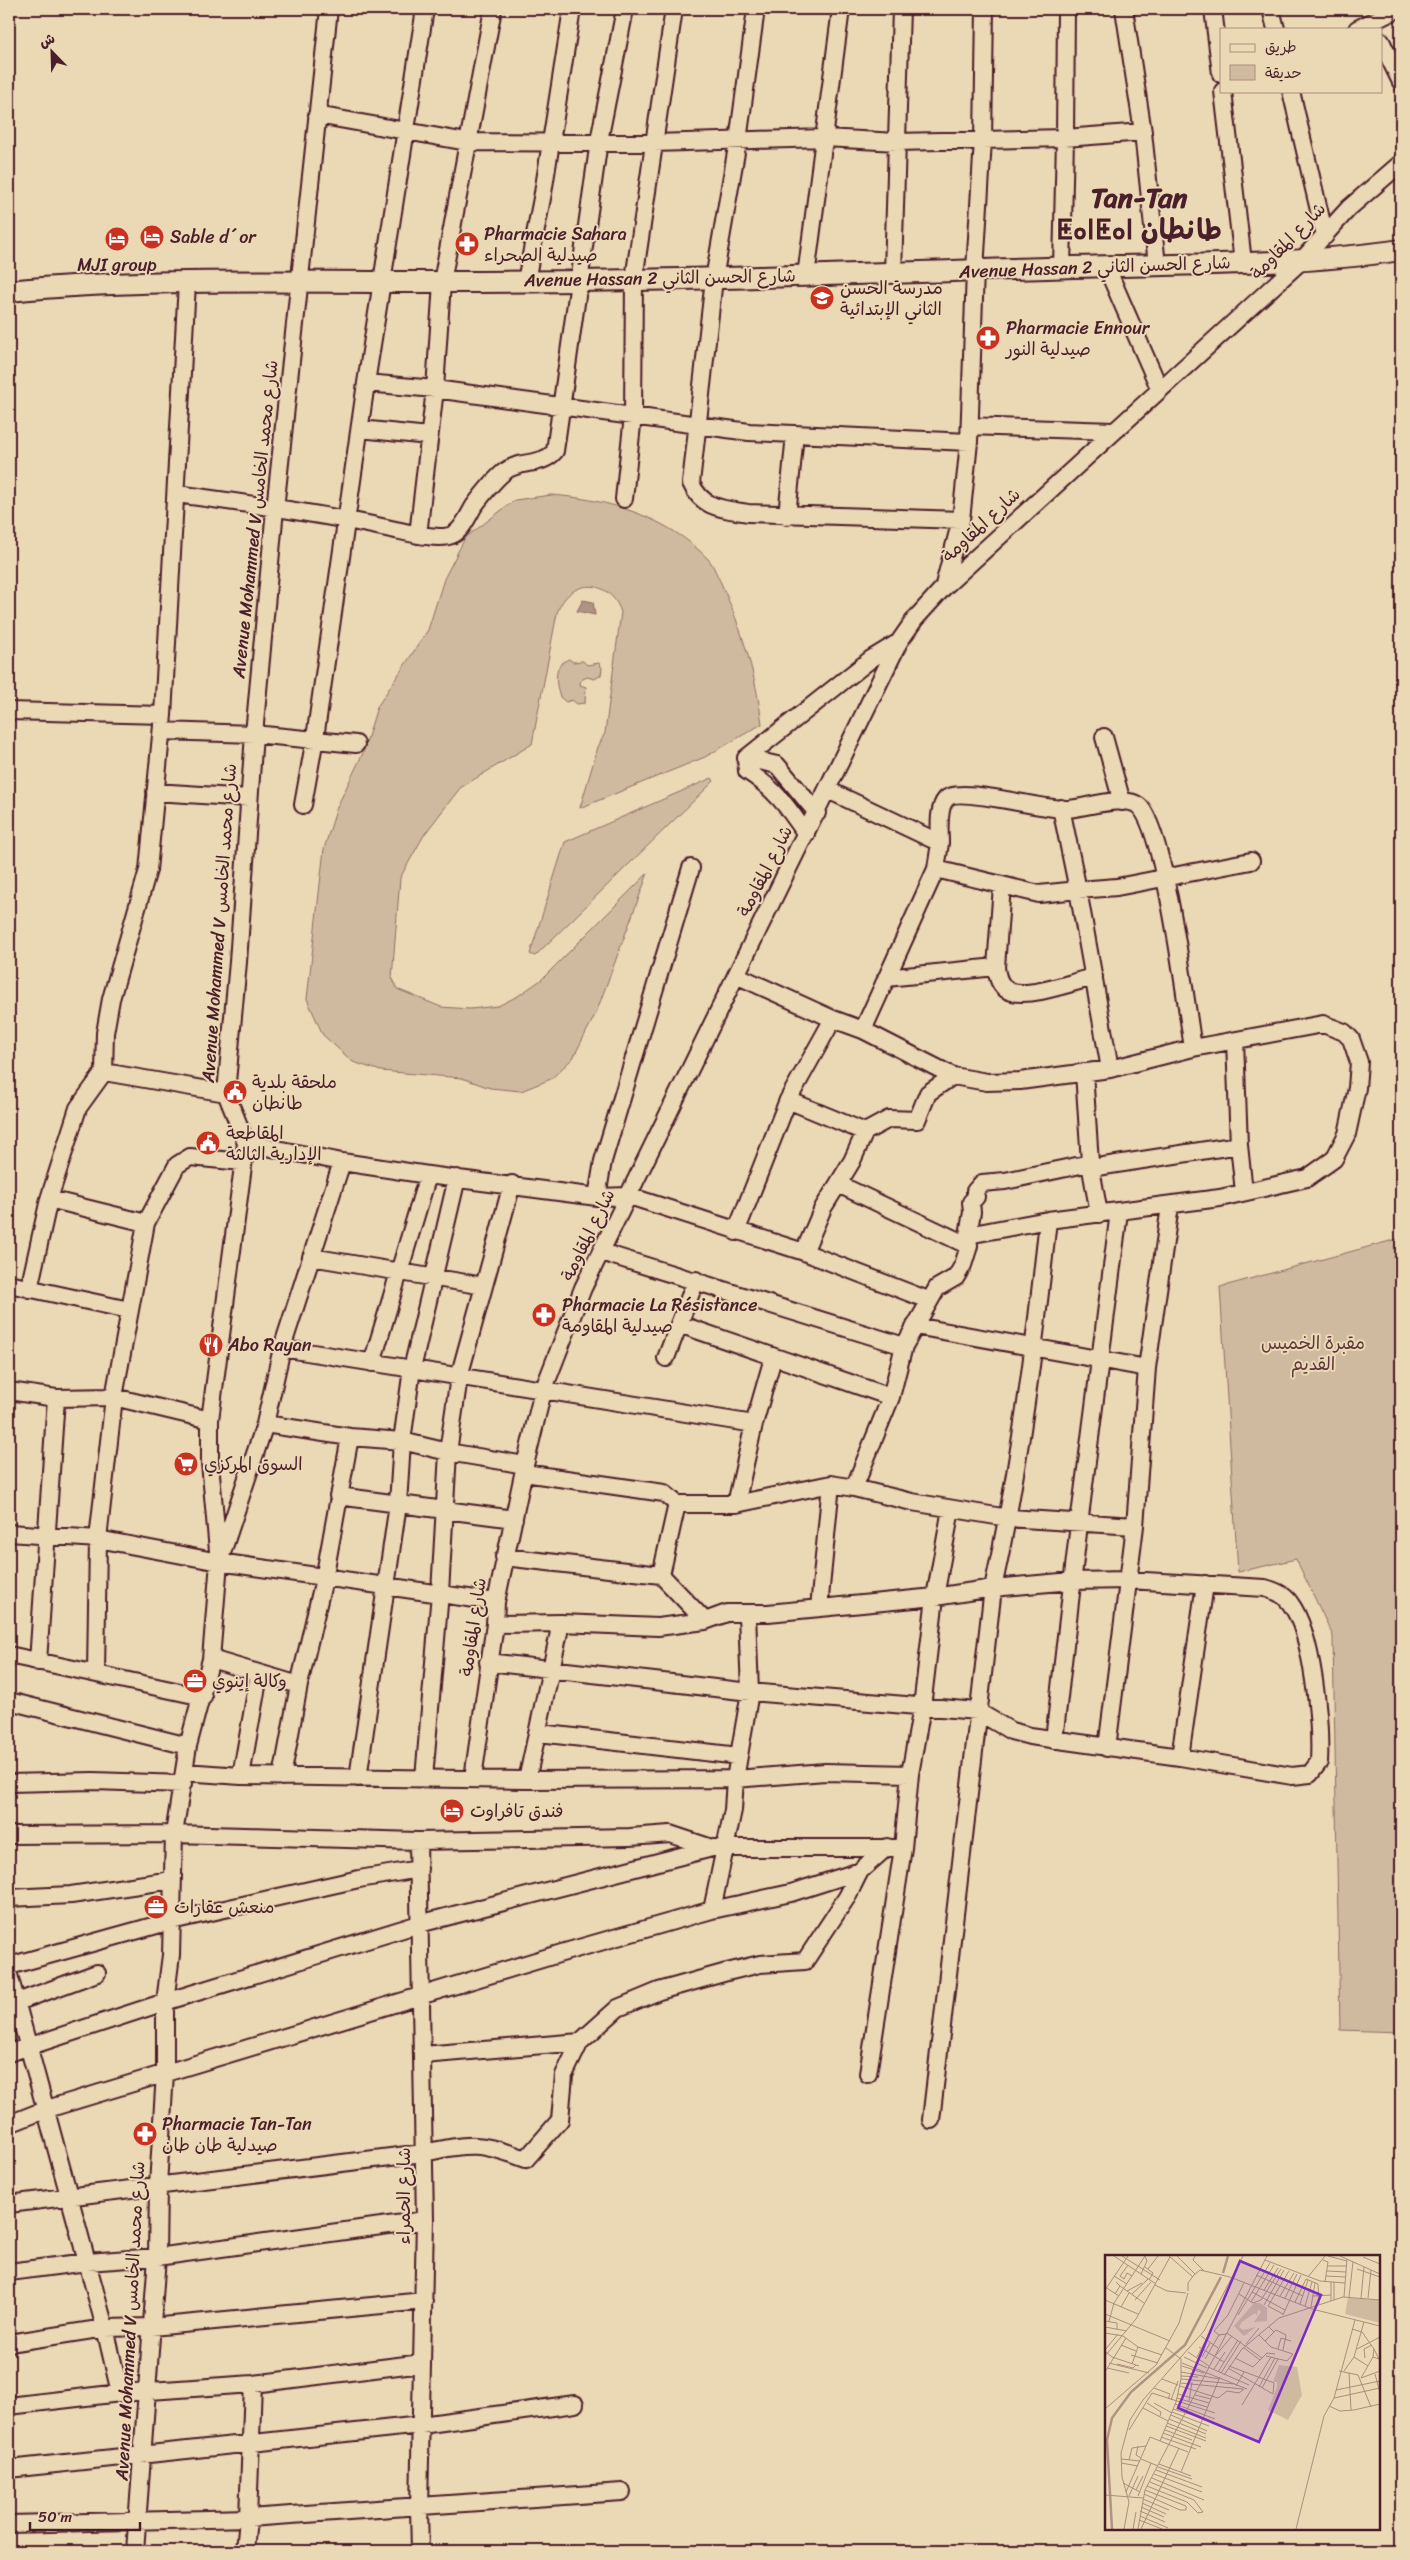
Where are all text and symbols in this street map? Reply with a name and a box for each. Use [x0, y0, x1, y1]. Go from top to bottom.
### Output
text: ش [35, 26, 59, 55]
north arrow [28, 28, 78, 78]
legend [1220, 28, 1382, 92]
text: طريق [1265, 34, 1297, 60]
text: حديقة [1265, 60, 1302, 86]
district label: Tan-Tan ⵟⴰⵏⵟⴰⵏ طانطان [1056, 173, 1222, 254]
street label: شارع المقاومة [1242, 194, 1334, 288]
place label: Pharmacie Sahara صيدلية الصحراء [484, 218, 627, 271]
place label: Sable d´or [170, 221, 257, 253]
hotel icon: Sable d´or [139, 224, 165, 250]
hotel icon: MJI group [104, 226, 130, 252]
pharmacy icon: Pharmacie Sahara صيدلية الصحراء [454, 231, 480, 257]
street label: Avenue Hassan 2 شارع الحسن الثاني [958, 246, 1231, 288]
place label: MJI group [77, 249, 157, 281]
street label: Avenue Hassan 2 شارع الحسن الثاني [523, 260, 796, 296]
place label: مدرسة الحسن الثاني الإبتدائية [840, 272, 943, 325]
school or university icon: مدرسة الحسن الثاني الإبتدائية [809, 285, 835, 311]
place label: Pharmacie Ennour صيدلية النور [1004, 312, 1151, 365]
pharmacy icon: Pharmacie Ennour صيدلية النور [975, 325, 1001, 351]
street label: Avenue Mohammed V شارع محمد الخامس [222, 358, 288, 681]
street label: شارع المقاومة [934, 479, 1028, 571]
street label: Avenue Mohammed V شارع محمد الخامس [192, 762, 246, 1085]
street label: شارع المقاومة [728, 820, 802, 922]
place label: ملحقة بلدية طانطان [252, 1066, 337, 1119]
public building icon: ملحقة بلدية طانطان [222, 1079, 248, 1105]
place label: المقاطعة الإدارية الثالثة [226, 1117, 322, 1170]
public building icon: المقاطعة الإدارية الثالثة [195, 1130, 221, 1156]
street label: شارع المقاومة [552, 1183, 624, 1287]
place label: Pharmacie La Résistance صيدلية المقاومة [562, 1289, 757, 1342]
pharmacy icon: Pharmacie La Résistance صيدلية المقاومة [531, 1302, 557, 1328]
park label: مقبرة الخميس القديم [1261, 1327, 1365, 1380]
place label: Abo Rayan [227, 1329, 312, 1361]
restaurant icon: Abo Rayan [198, 1332, 224, 1358]
place label: السوق المركزي [204, 1448, 303, 1480]
supermarket icon: السوق المركزي [173, 1451, 199, 1477]
street label: شارع المقاومة [450, 1576, 496, 1678]
place label: وكالة إينوي [212, 1665, 287, 1697]
office icon: وكالة إينوي [182, 1668, 208, 1694]
place label: فندق تافراوت [470, 1795, 563, 1827]
hotel icon: فندق تافراوت [439, 1798, 465, 1824]
place label: منعش عقارات [174, 1891, 274, 1923]
office icon: منعش عقارات [143, 1894, 169, 1920]
place label: Pharmacie Tan-Tan صيدلية طان طان [162, 2108, 312, 2161]
pharmacy icon: Pharmacie Tan-Tan صيدلية طان طان [132, 2121, 158, 2147]
street label: شارع الحمراء [388, 2147, 420, 2245]
street label: Avenue Mohammed V شارع محمد الخامس [106, 2160, 154, 2483]
inset map [1105, 2255, 1380, 2530]
scale bar [30, 2500, 140, 2532]
text: 50 m [38, 2504, 73, 2530]

